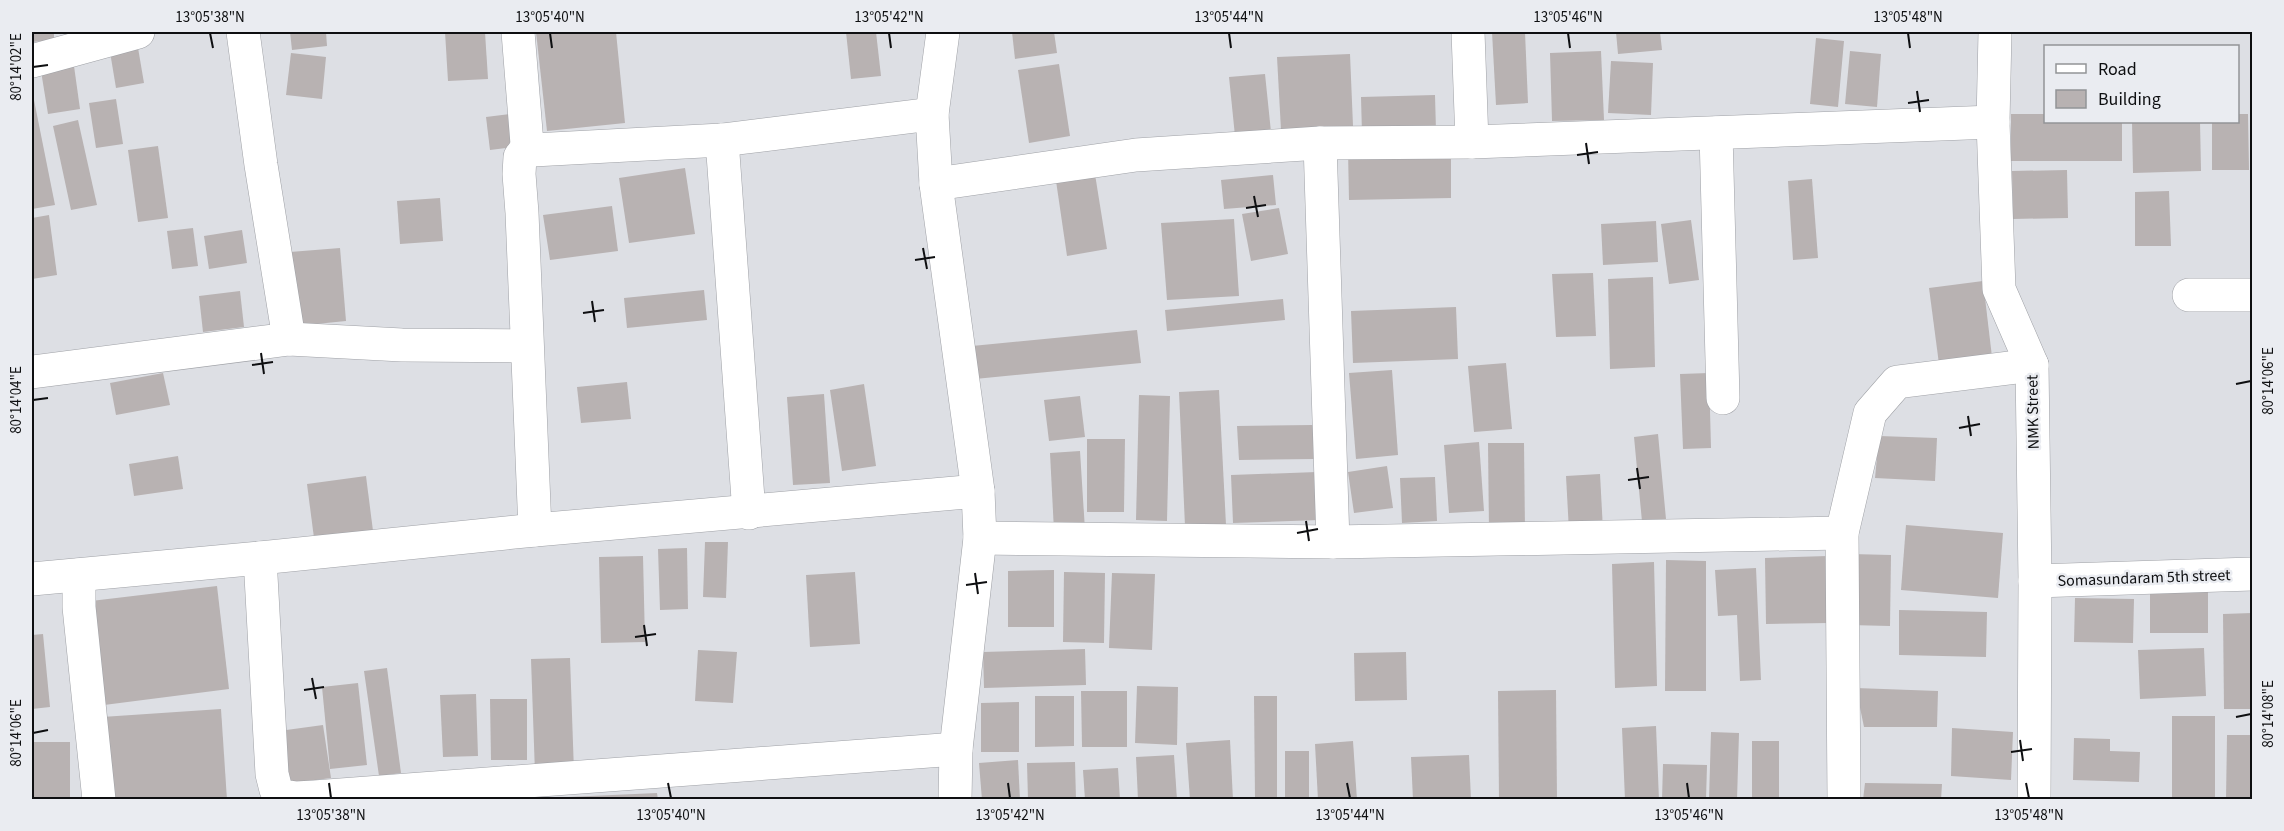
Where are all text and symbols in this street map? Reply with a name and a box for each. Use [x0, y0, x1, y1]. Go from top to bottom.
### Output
text: 13°05'38"N [175, 7, 245, 28]
text: 13°05'40"N [515, 7, 585, 28]
text: 13°05'42"N [854, 7, 924, 28]
text: 13°05'44"N [1194, 7, 1264, 28]
text: 13°05'46"N [1533, 7, 1603, 28]
text: 13°05'48"N [1873, 7, 1943, 28]
text: 80°14'02"E [6, 33, 27, 101]
legend [2044, 45, 2239, 123]
text: Road [2098, 57, 2137, 82]
text: Building [2098, 87, 2161, 112]
text: 80°14'06"E [2258, 347, 2279, 415]
text: 80°14'04"E [6, 366, 27, 434]
street label: NMK Street [2021, 374, 2045, 449]
street label: Somasundaram 5th street [2057, 564, 2231, 592]
text: 80°14'08"E [2258, 680, 2279, 748]
text: 80°14'06"E [6, 699, 27, 767]
text: 13°05'38"N [296, 805, 366, 826]
text: 13°05'40"N [636, 805, 706, 826]
text: 13°05'42"N [975, 805, 1045, 826]
text: 13°05'44"N [1315, 805, 1385, 826]
text: 13°05'46"N [1654, 805, 1724, 826]
text: 13°05'48"N [1994, 805, 2064, 826]

